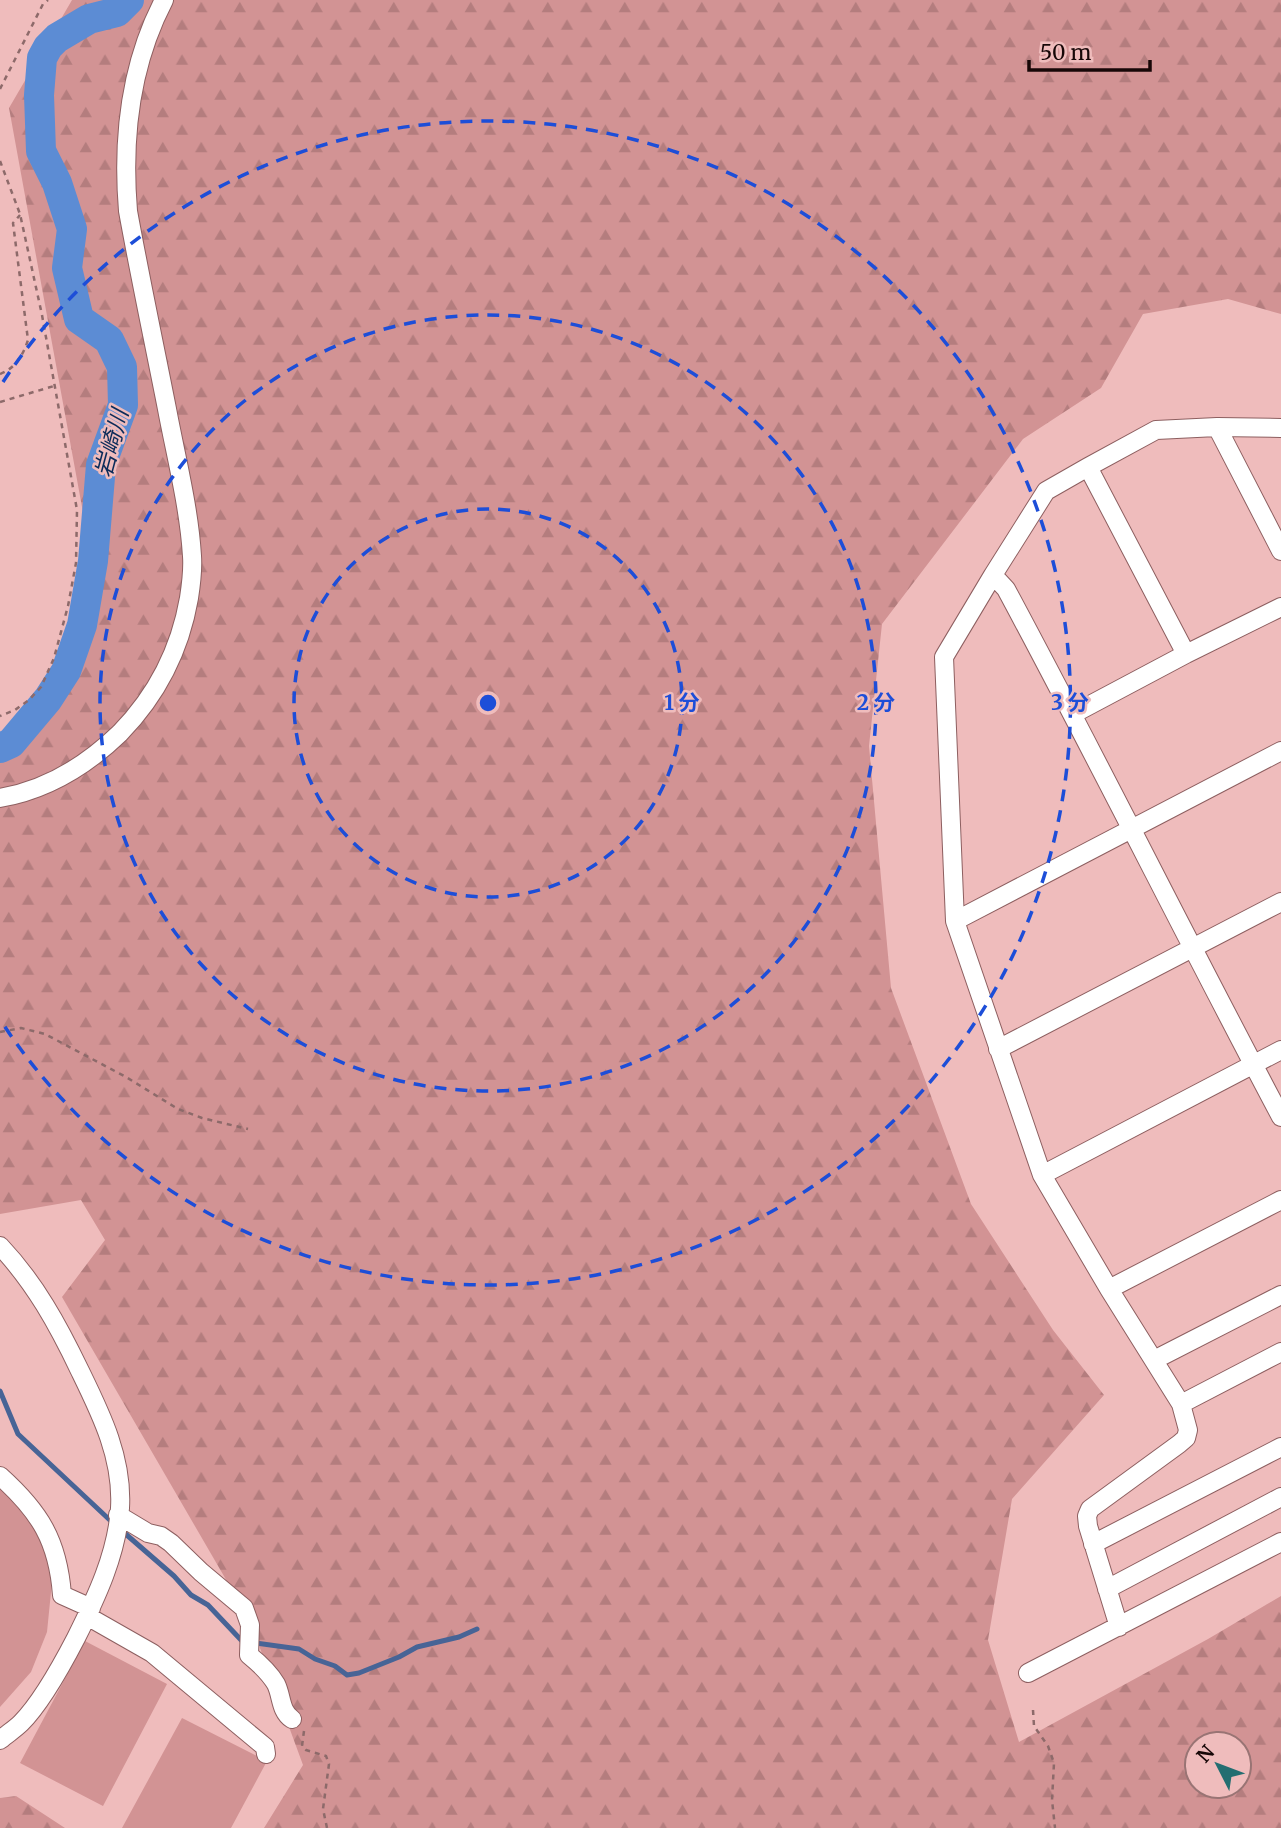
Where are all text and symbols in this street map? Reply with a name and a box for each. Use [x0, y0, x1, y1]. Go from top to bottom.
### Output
scale bar [1029, 28, 1150, 72]
text: 50 m [1040, 39, 1091, 66]
water label: 岩崎川 [88, 403, 135, 480]
text: 1 分 [664, 689, 700, 716]
text: 2 分 [857, 689, 895, 716]
text: 3 分 [1051, 689, 1089, 716]
centre of rings [476, 691, 500, 715]
north arrow [1183, 1730, 1253, 1800]
text: N [1191, 1740, 1219, 1767]

